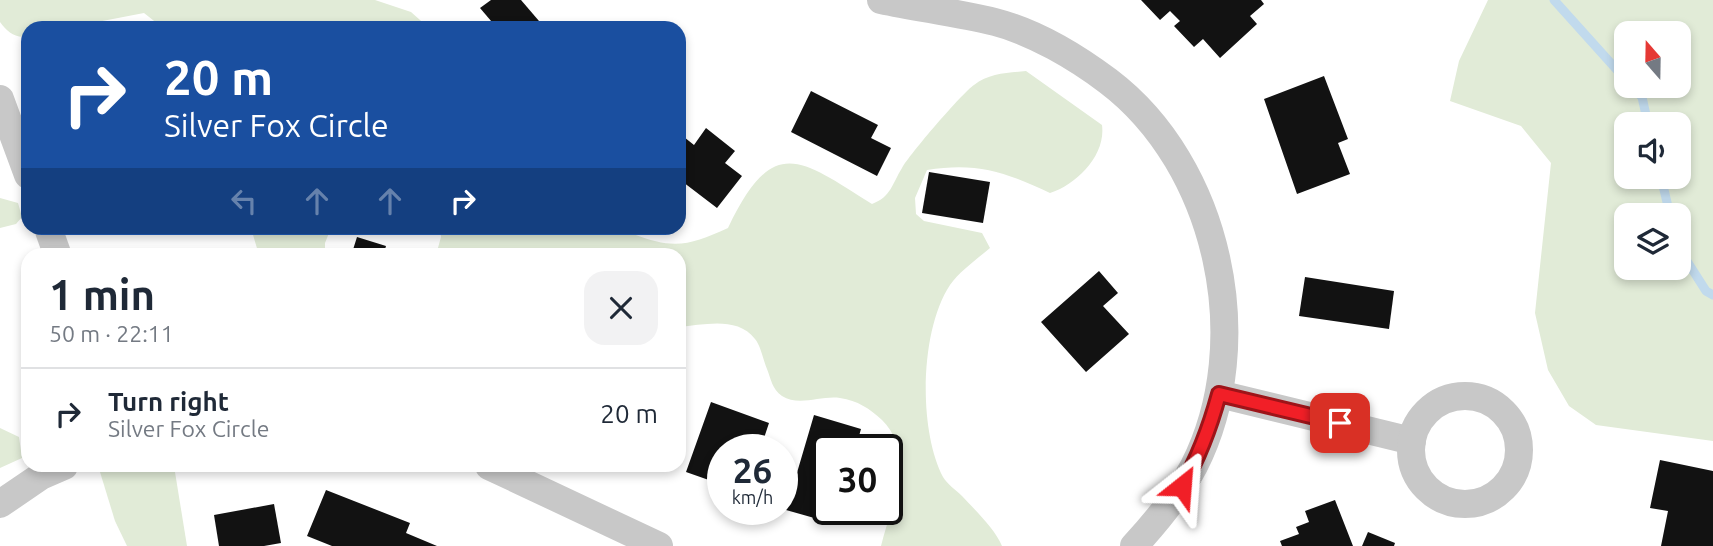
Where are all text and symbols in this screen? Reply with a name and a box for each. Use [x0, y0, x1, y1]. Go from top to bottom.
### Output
north arrow [1614, 21, 1690, 98]
map controls [1614, 21, 1691, 280]
icon: right [49, 49, 140, 140]
text: 20 m [164, 49, 273, 104]
text: Silver Fox Circle [164, 107, 389, 143]
button: sound [1614, 112, 1691, 189]
icon: left [225, 182, 263, 220]
icon: ahead [298, 182, 336, 220]
icon: ahead [371, 182, 409, 220]
icon: right [444, 182, 482, 220]
button: layers [1614, 203, 1691, 280]
text: 1 min [49, 271, 155, 318]
button: close [584, 271, 658, 345]
text: 50 m · 22:11 [49, 321, 174, 346]
text: Turn right [108, 387, 229, 416]
pin [1310, 393, 1370, 453]
icon: right [49, 395, 87, 433]
text: 20 m [600, 399, 658, 428]
icon: arrive [1321, 404, 1359, 442]
text: Silver Fox Circle [108, 416, 269, 441]
speed limit sign: 30 [812, 434, 903, 525]
position arrow [1145, 449, 1219, 523]
text: 26 [733, 450, 772, 490]
text: km/h [732, 487, 773, 507]

